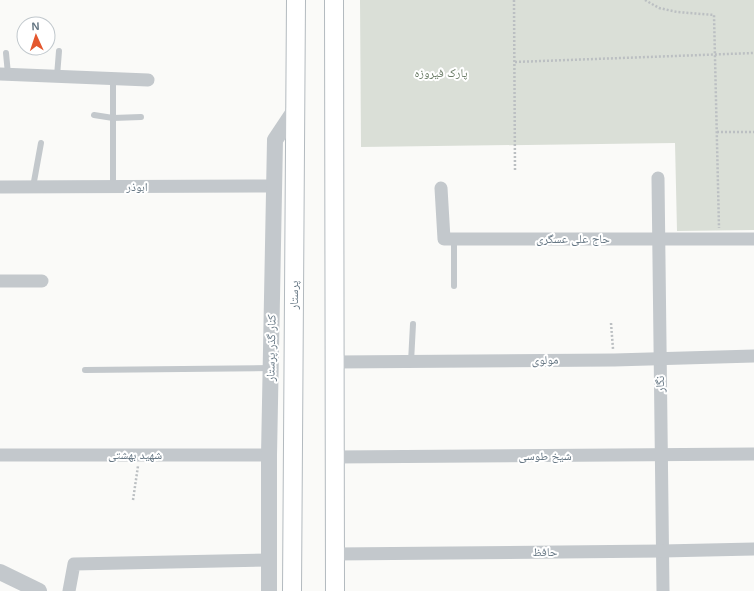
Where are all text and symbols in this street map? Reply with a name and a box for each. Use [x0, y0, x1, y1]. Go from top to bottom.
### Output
north arrow [16, 16, 56, 56]
text: N [31, 20, 40, 32]
park label: پارک فیروزه [414, 66, 468, 80]
street label: ابوذر [125, 180, 148, 194]
street label: حاج علی عسگری [536, 232, 610, 246]
street label: پرستار [287, 280, 301, 310]
street label: کنار گذر پرستار [263, 314, 279, 383]
street label: مولوی [532, 353, 558, 367]
street label: نگار [653, 376, 667, 393]
street label: شهید بهشتی [108, 448, 162, 462]
street label: شیخ طوسی [518, 449, 572, 463]
street label: حافظ [532, 545, 558, 559]

